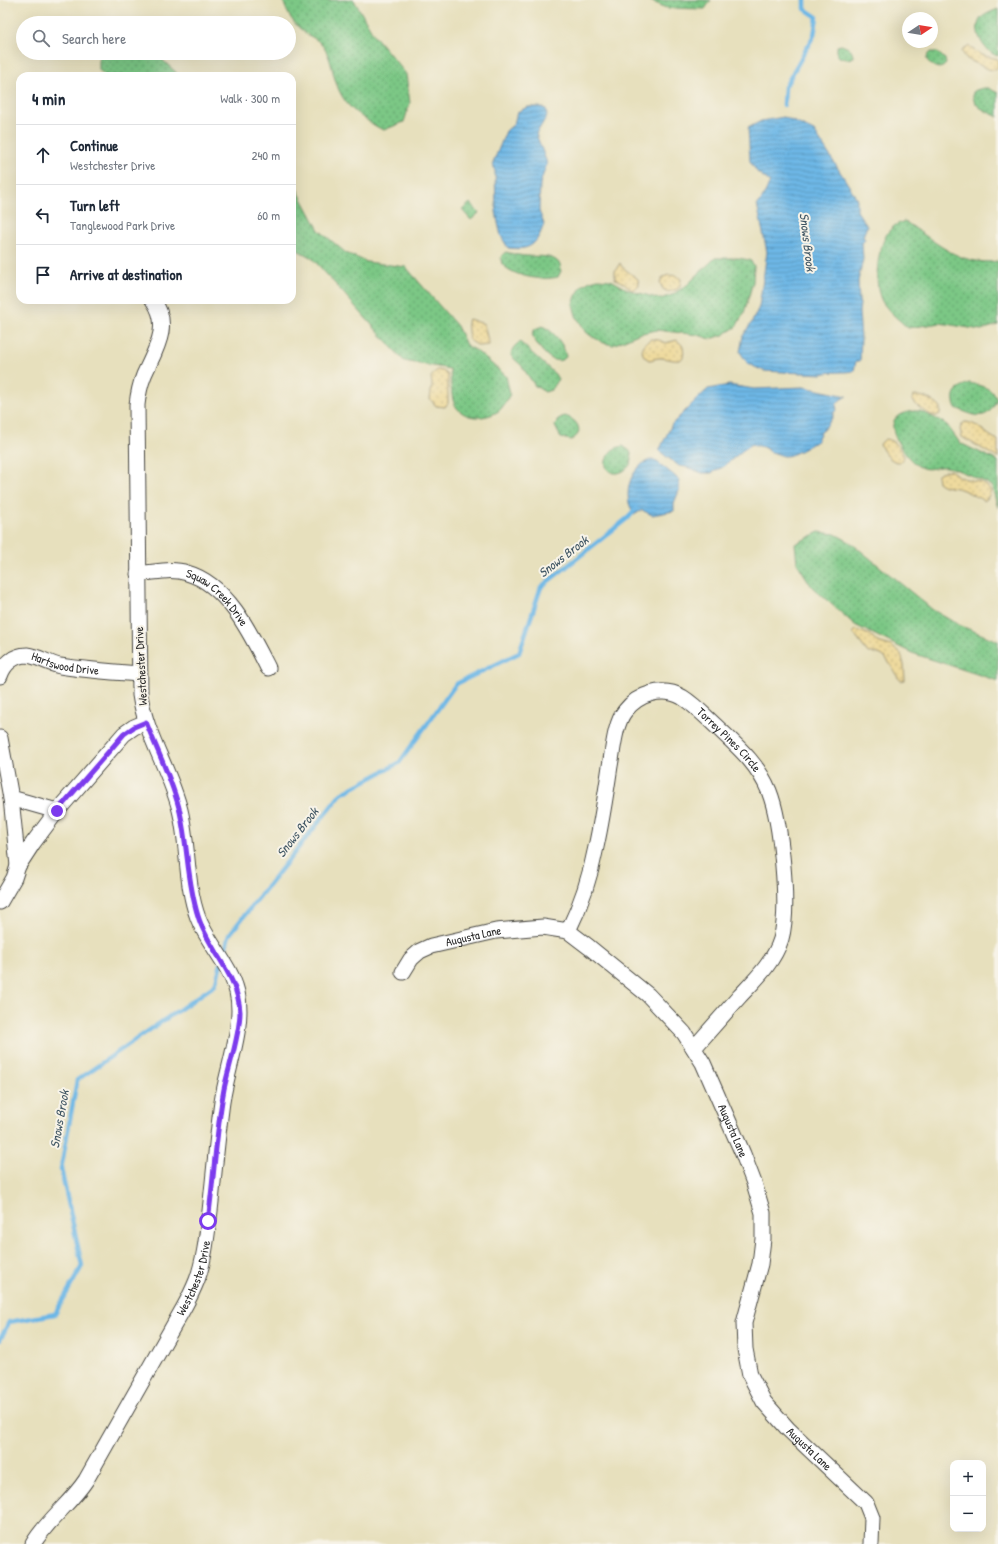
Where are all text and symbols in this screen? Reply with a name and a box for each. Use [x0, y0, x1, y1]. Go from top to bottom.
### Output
north arrow [902, 12, 938, 48]
search box [16, 16, 296, 60]
icon: search [30, 27, 52, 49]
text: Search here [62, 28, 126, 49]
text: 4 min [32, 87, 65, 110]
text: Walk · 300 m [220, 89, 280, 107]
text: Continue [70, 135, 118, 156]
icon: ahead [32, 144, 54, 166]
text: 240 m [251, 146, 280, 164]
text: Westchester Drive [70, 156, 155, 174]
text: Turn left [70, 195, 120, 216]
icon: left [32, 204, 54, 226]
text: 60 m [257, 206, 280, 224]
water label: Snows Brook [795, 212, 821, 274]
text: Tanglewood Park Drive [70, 216, 175, 234]
icon: arrive [32, 264, 54, 286]
text: Arrive at destination [70, 264, 182, 285]
water label: Snows Brook [534, 530, 593, 581]
street label: Squaw Creek Drive [184, 564, 253, 629]
street label: Westchester Drive [130, 626, 151, 706]
street label: Hartswood Drive [29, 647, 100, 679]
street label: Torrey Pines Circle [693, 703, 765, 775]
route end [48, 802, 66, 820]
water label: Snows Brook [272, 802, 323, 861]
street label: Augusta Lane [444, 922, 502, 950]
water label: Snows Brook [45, 1087, 73, 1149]
street label: Augusta Lane [714, 1101, 753, 1160]
route start [199, 1212, 217, 1230]
street label: Westchester Drive [172, 1239, 214, 1318]
street label: Augusta Lane [783, 1423, 836, 1474]
map controls [950, 1460, 986, 1532]
button: + [950, 1460, 986, 1496]
button: − [950, 1496, 986, 1532]

